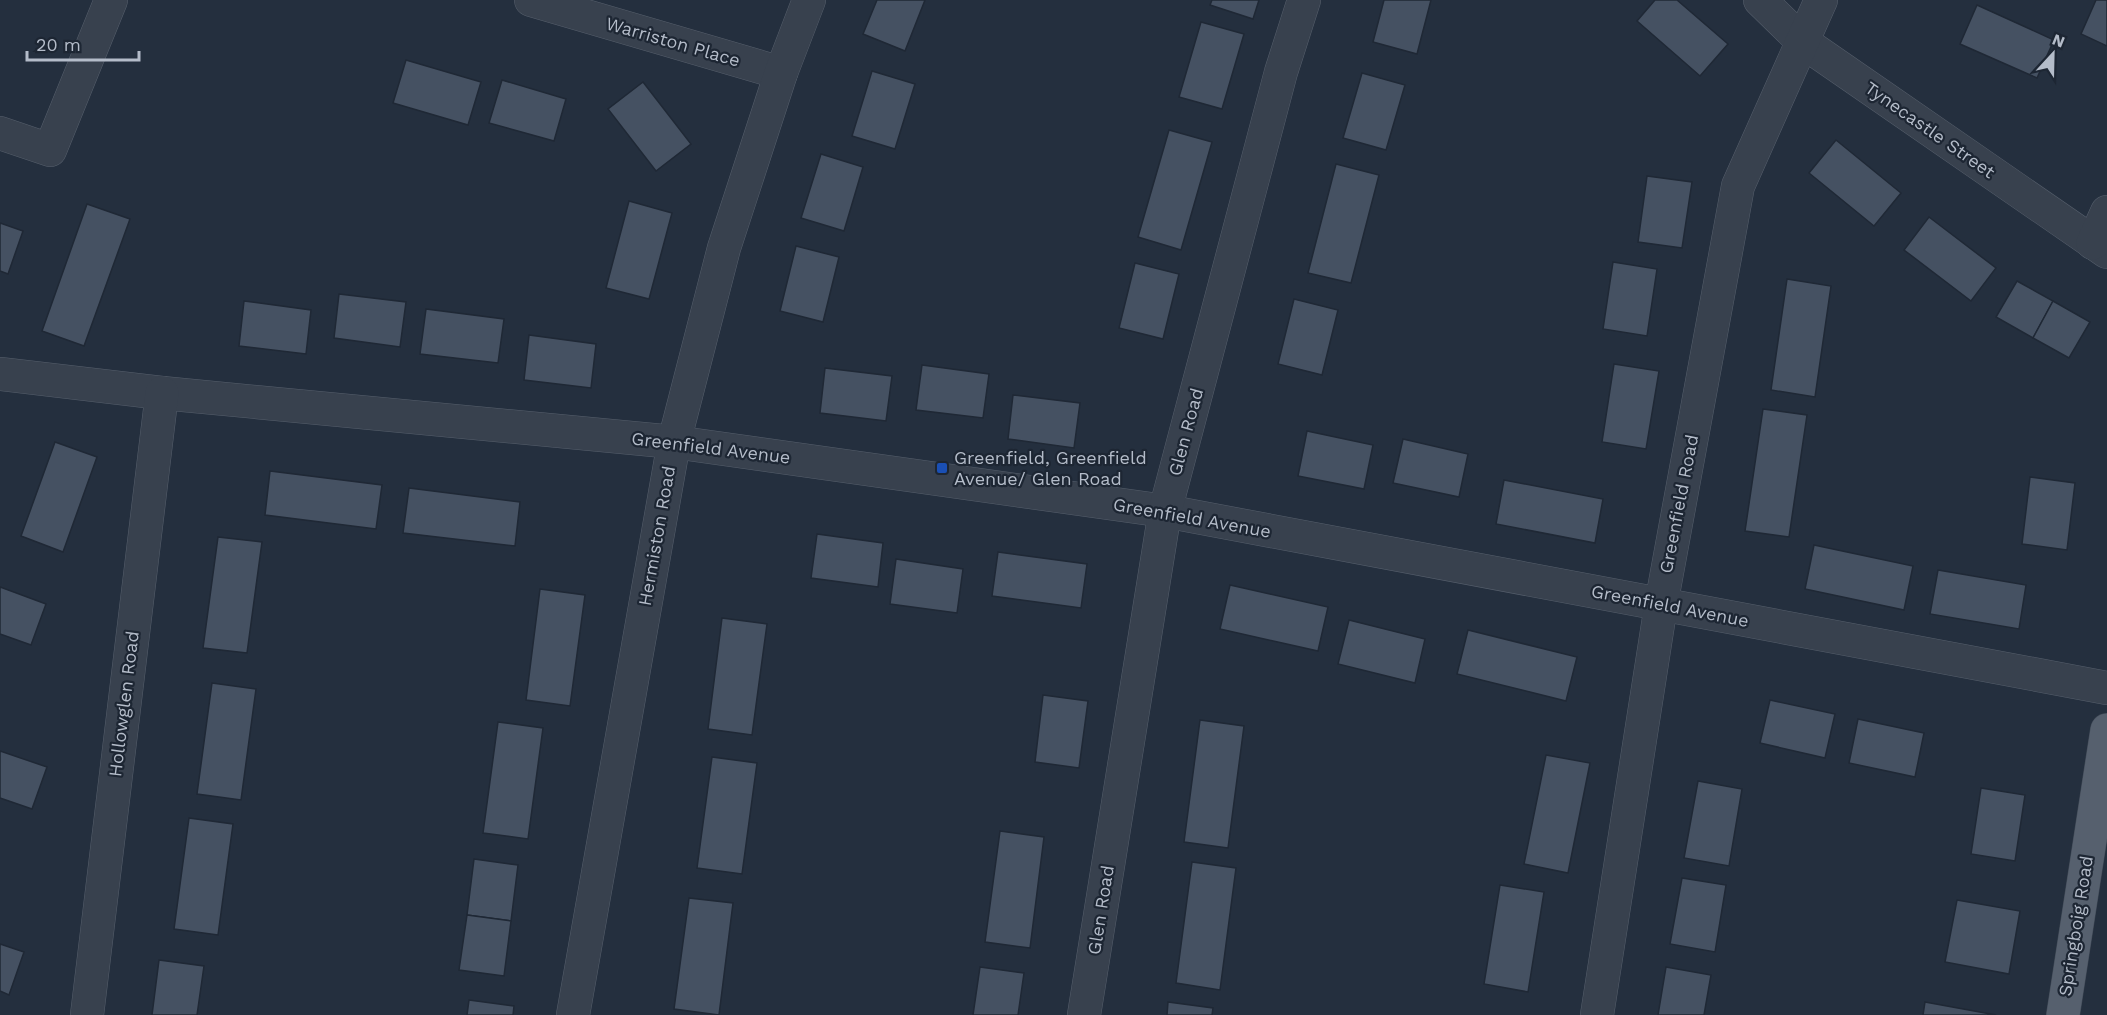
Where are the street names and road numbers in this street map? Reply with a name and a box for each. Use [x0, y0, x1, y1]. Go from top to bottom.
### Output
street label: Warriston Place [604, 12, 743, 71]
street label: Tynecastle Street [1861, 77, 2000, 183]
street label: Glen Road [1164, 386, 1207, 478]
street label: Greenfield Avenue [630, 427, 792, 468]
street label: Greenfield Road [1655, 433, 1702, 575]
street label: Hermiston Road [634, 464, 679, 608]
street label: Greenfield Avenue [1111, 493, 1273, 542]
street label: Greenfield Avenue [1590, 580, 1751, 631]
street label: Hollowglen Road [104, 630, 143, 778]
street label: Springboig Road [2054, 854, 2097, 998]
street label: Glen Road [1083, 864, 1118, 956]

